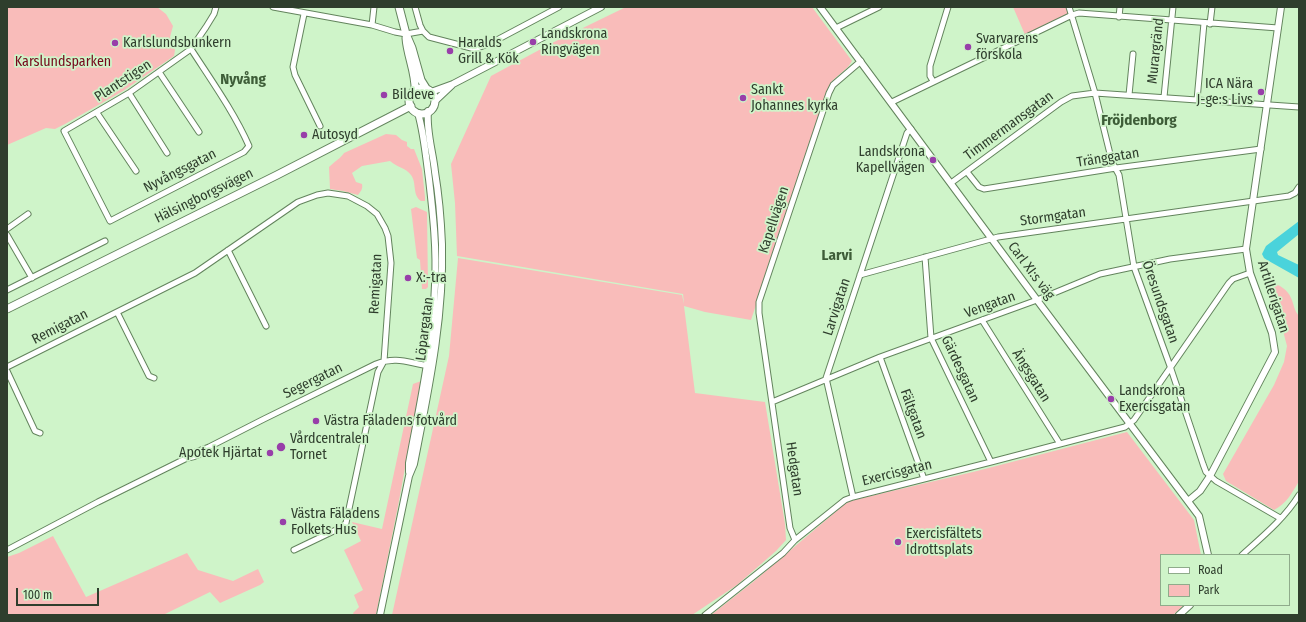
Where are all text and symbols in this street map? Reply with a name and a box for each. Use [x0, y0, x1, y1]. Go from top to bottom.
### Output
street label: Murargränd [1144, 17, 1168, 85]
place label: Landskrona Ringvägen [541, 26, 607, 58]
place label: Svarvarens förskola [976, 31, 1038, 64]
place label: Karlslundsbunkern [123, 35, 231, 51]
place label: Haralds Grill & Kök [458, 35, 519, 68]
marker: Landskrona Ringvägen [528, 37, 538, 47]
marker: Karlslundsbunkern [110, 38, 120, 48]
marker: Svarvarens förskola [963, 42, 973, 52]
marker: Haralds Grill & Kök [445, 46, 455, 56]
park label: Karslundsparken [15, 54, 111, 70]
street label: Plantstigen [91, 56, 155, 106]
district label: Nyvång [220, 71, 266, 89]
place label: ICA Nära J-ge:s Livs [1197, 76, 1253, 108]
place label: Sankt Johannes kyrka [751, 82, 838, 114]
place label: Bildeve [392, 87, 434, 103]
marker: ICA Nära J-ge:s Livs [1256, 87, 1266, 97]
street label: Timmermansgatan [961, 88, 1057, 164]
marker: Bildeve [379, 90, 389, 100]
marker: Sankt Johannes kyrka [738, 93, 748, 103]
district label: Fröjdenborg [1101, 112, 1177, 130]
place label: Autosyd [312, 127, 358, 143]
marker: Autosyd [299, 130, 309, 140]
place label: Landskrona Kapellvägen [856, 144, 925, 176]
street label: Nyvångsgatan [141, 145, 219, 197]
street label: Tränggatan [1075, 145, 1141, 171]
marker: Landskrona Kapellvägen [928, 155, 938, 165]
street label: Hälsingborgsvägen [152, 165, 256, 227]
street label: Kapellvägen [755, 185, 793, 255]
street label: Stormgatan [1019, 204, 1087, 230]
street label: Carl XI:s väg [1004, 239, 1058, 303]
district label: Larvi [822, 247, 852, 265]
street label: Remigatan [366, 253, 386, 315]
street label: Öresundsgatan [1138, 258, 1182, 346]
street label: Artillerigatan [1253, 259, 1293, 335]
place label: X:-tra [416, 270, 447, 286]
marker: X:-tra [403, 273, 413, 283]
street label: Larvigatan [820, 276, 854, 338]
street label: Vengatan [962, 288, 1018, 322]
street label: Löpargatan [413, 296, 437, 362]
street label: Remigatan [29, 306, 91, 348]
street label: Gärdesgatan [937, 333, 983, 405]
street label: Ängsgatan [1008, 346, 1054, 406]
street label: Segergatan [281, 359, 345, 403]
place label: Landskrona Exercisgatan [1119, 383, 1190, 416]
street label: Fältgatan [896, 387, 930, 441]
marker: Landskrona Exercisgatan [1106, 394, 1116, 404]
place label: Västra Fäladens fotvård [324, 413, 457, 429]
marker: Västra Fäladens fotvård [311, 416, 321, 426]
place label: Vårdcentralen Tornet [290, 431, 369, 464]
marker: Vårdcentralen Tornet [275, 441, 287, 453]
street label: Hedgatan [782, 441, 806, 497]
place label: Apotek Hjärtat [179, 445, 262, 461]
marker: Apotek Hjärtat [265, 448, 275, 458]
street label: Exercisgatan [860, 456, 934, 490]
place label: Västra Fäladens Folkets Hus [291, 506, 380, 538]
marker: Västra Fäladens Folkets Hus [278, 517, 288, 527]
place label: Exercisfältets Idrottsplats [906, 526, 982, 558]
marker: Exercisfältets Idrottsplats [893, 537, 903, 547]
legend [1160, 554, 1290, 606]
text: Road [1198, 563, 1223, 577]
scale bar [18, 580, 101, 606]
text: Park [1198, 583, 1219, 597]
text: 100 m [23, 588, 52, 602]

